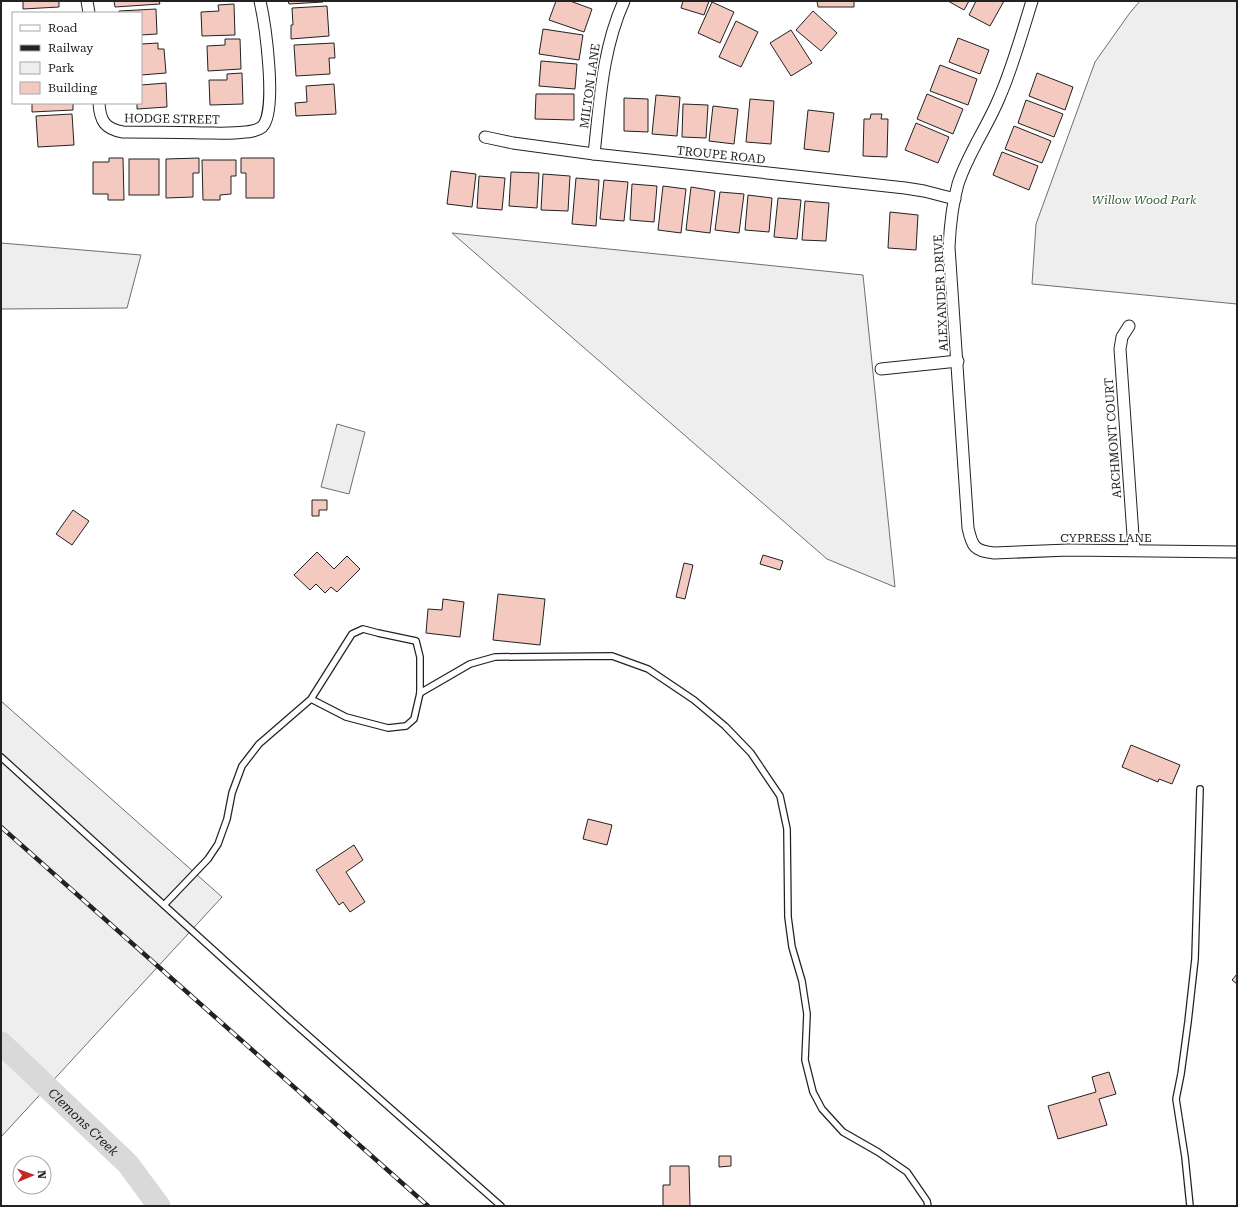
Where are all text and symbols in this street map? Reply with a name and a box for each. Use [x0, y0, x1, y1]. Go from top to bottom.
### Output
legend [12, 12, 142, 104]
text: Road [48, 21, 78, 35]
text: Railway [48, 41, 94, 55]
street label: MILTON LANE [577, 43, 603, 129]
text: Park [48, 61, 75, 75]
text: Building [48, 81, 97, 95]
street label: HODGE STREET [124, 111, 220, 127]
street label: TROUPE ROAD [676, 143, 766, 167]
park label: Willow Wood Park [1091, 193, 1197, 207]
street label: ALEXANDER DRIVE [931, 234, 951, 352]
street label: ARCHMONT COURT [1102, 377, 1124, 499]
street label: CYPRESS LANE [1060, 531, 1152, 545]
water label: Clemons Creek [45, 1085, 122, 1159]
north arrow [12, 1155, 52, 1195]
text: N [35, 1170, 48, 1180]

